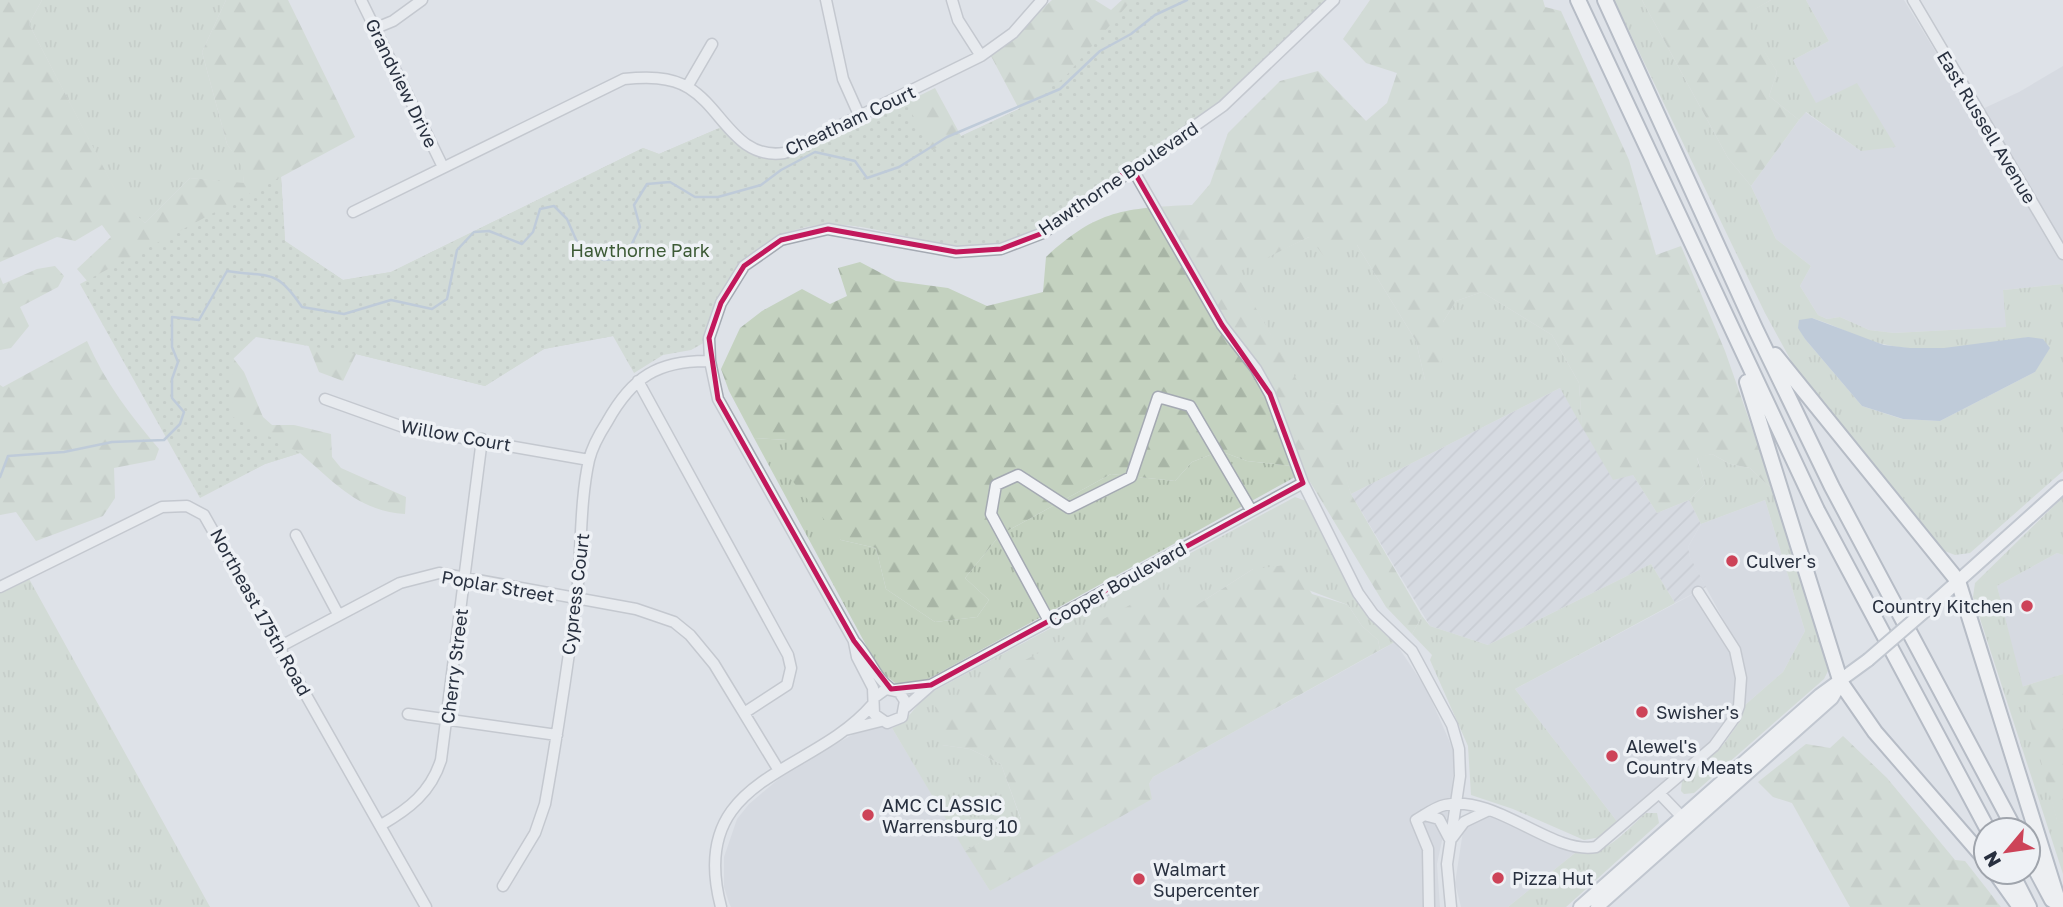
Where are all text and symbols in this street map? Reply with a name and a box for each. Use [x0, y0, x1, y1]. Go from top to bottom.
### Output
street label: Grandview Drive [361, 15, 443, 151]
street label: East Russell Avenue [1933, 47, 2041, 207]
street label: Cheatham Court [781, 80, 919, 160]
street label: Hawthorne Boulevard [1034, 116, 1202, 240]
park label: Hawthorne Park [570, 239, 710, 261]
street label: Willow Court [399, 414, 513, 456]
street label: Northeast 175th Road [206, 525, 316, 699]
street label: Cypress Court [557, 532, 593, 656]
street label: Cooper Boulevard [1044, 537, 1190, 631]
place label: Culver's [1746, 550, 1816, 572]
marker: Culver's [1724, 553, 1740, 569]
street label: Poplar Street [440, 565, 556, 607]
place label: Country Kitchen [1872, 595, 2013, 617]
marker: Country Kitchen [2019, 598, 2035, 614]
street label: Cherry Street [436, 607, 472, 725]
place label: Swisher's [1656, 701, 1739, 723]
marker: Swisher's [1634, 704, 1650, 720]
place label: Alewel's Country Meats [1626, 735, 1753, 778]
marker: Alewel's Country Meats [1604, 748, 1620, 764]
place label: AMC CLASSIC Warrensburg 10 [882, 794, 1018, 837]
marker: AMC CLASSIC Warrensburg 10 [860, 807, 876, 823]
north arrow [1972, 816, 2042, 886]
text: N [1978, 848, 2005, 871]
place label: Walmart Supercenter [1153, 858, 1260, 901]
place label: Pizza Hut [1512, 867, 1594, 889]
marker: Pizza Hut [1490, 870, 1506, 886]
marker: Walmart Supercenter [1131, 871, 1147, 887]

